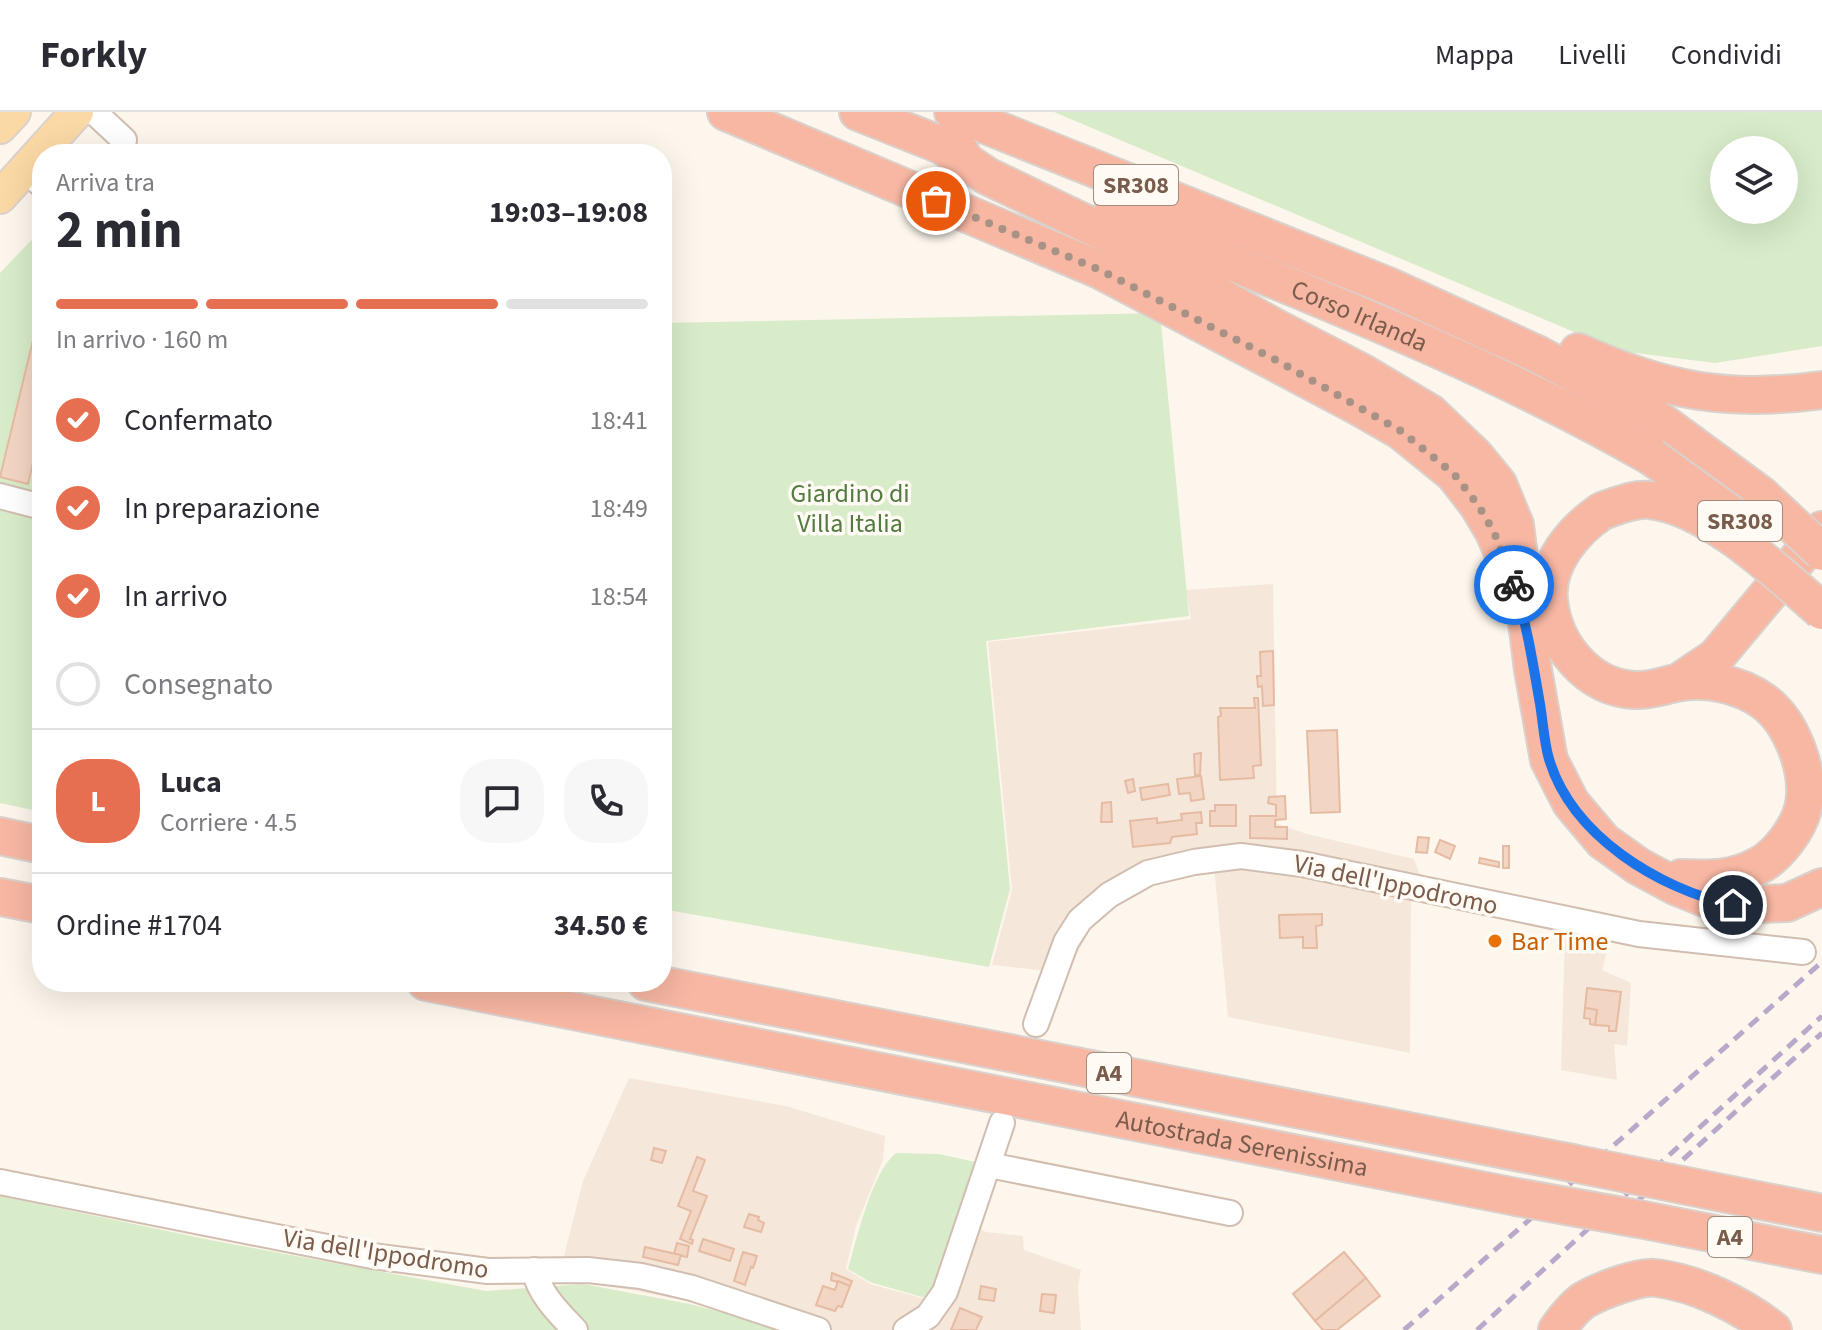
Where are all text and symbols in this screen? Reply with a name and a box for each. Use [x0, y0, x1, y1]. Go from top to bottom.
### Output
text: Forkly [40, 28, 147, 82]
text: Mappa [1435, 35, 1514, 75]
text: Livelli [1558, 35, 1627, 75]
text: Condividi [1671, 35, 1782, 75]
map controls [1710, 136, 1798, 224]
button: layers [1710, 136, 1798, 224]
text: Arriva tra [56, 164, 155, 201]
road number: SR308 [1094, 165, 1178, 205]
pin [902, 167, 970, 235]
icon: bag [914, 179, 958, 223]
text: 19:03–19:08 [489, 191, 648, 234]
text: 2 min [56, 194, 183, 268]
street label: Corso Irlanda [1285, 271, 1434, 362]
text: In arrivo · 160 m [56, 321, 228, 358]
icon: check [56, 398, 100, 442]
text: Confermato [124, 399, 273, 442]
text: 18:41 [590, 402, 648, 439]
park label: Giardino di Villa Italia [790, 475, 910, 542]
icon: check [56, 486, 100, 530]
text: In preparazione [124, 487, 320, 530]
text: 18:49 [590, 490, 648, 527]
road number: SR308 [1698, 501, 1782, 541]
courier [1474, 545, 1554, 625]
icon: bike [1492, 563, 1536, 607]
icon: check [56, 574, 100, 618]
text: In arrivo [124, 575, 228, 618]
text: 18:54 [590, 578, 648, 615]
text: Consegnato [124, 663, 273, 706]
button: chat [460, 759, 544, 843]
button: phone [564, 759, 648, 843]
text: Luca [160, 761, 222, 804]
text: L [90, 780, 106, 823]
text: Corriere · 4.5 [160, 804, 297, 841]
street label: Via dell'Ippodromo [1290, 845, 1501, 924]
pin [1699, 871, 1767, 939]
icon: home [1711, 883, 1755, 927]
text: Ordine #1704 [56, 904, 222, 947]
text: 34.50 € [554, 904, 648, 947]
place label: Bar Time [1511, 923, 1608, 960]
marker: Bar Time [1486, 932, 1504, 950]
road number: A4 [1087, 1053, 1131, 1093]
street label: Autostrada Serenissima [1113, 1101, 1371, 1186]
road number: A4 [1708, 1217, 1752, 1257]
street label: Via dell'Ippodromo [280, 1219, 491, 1288]

